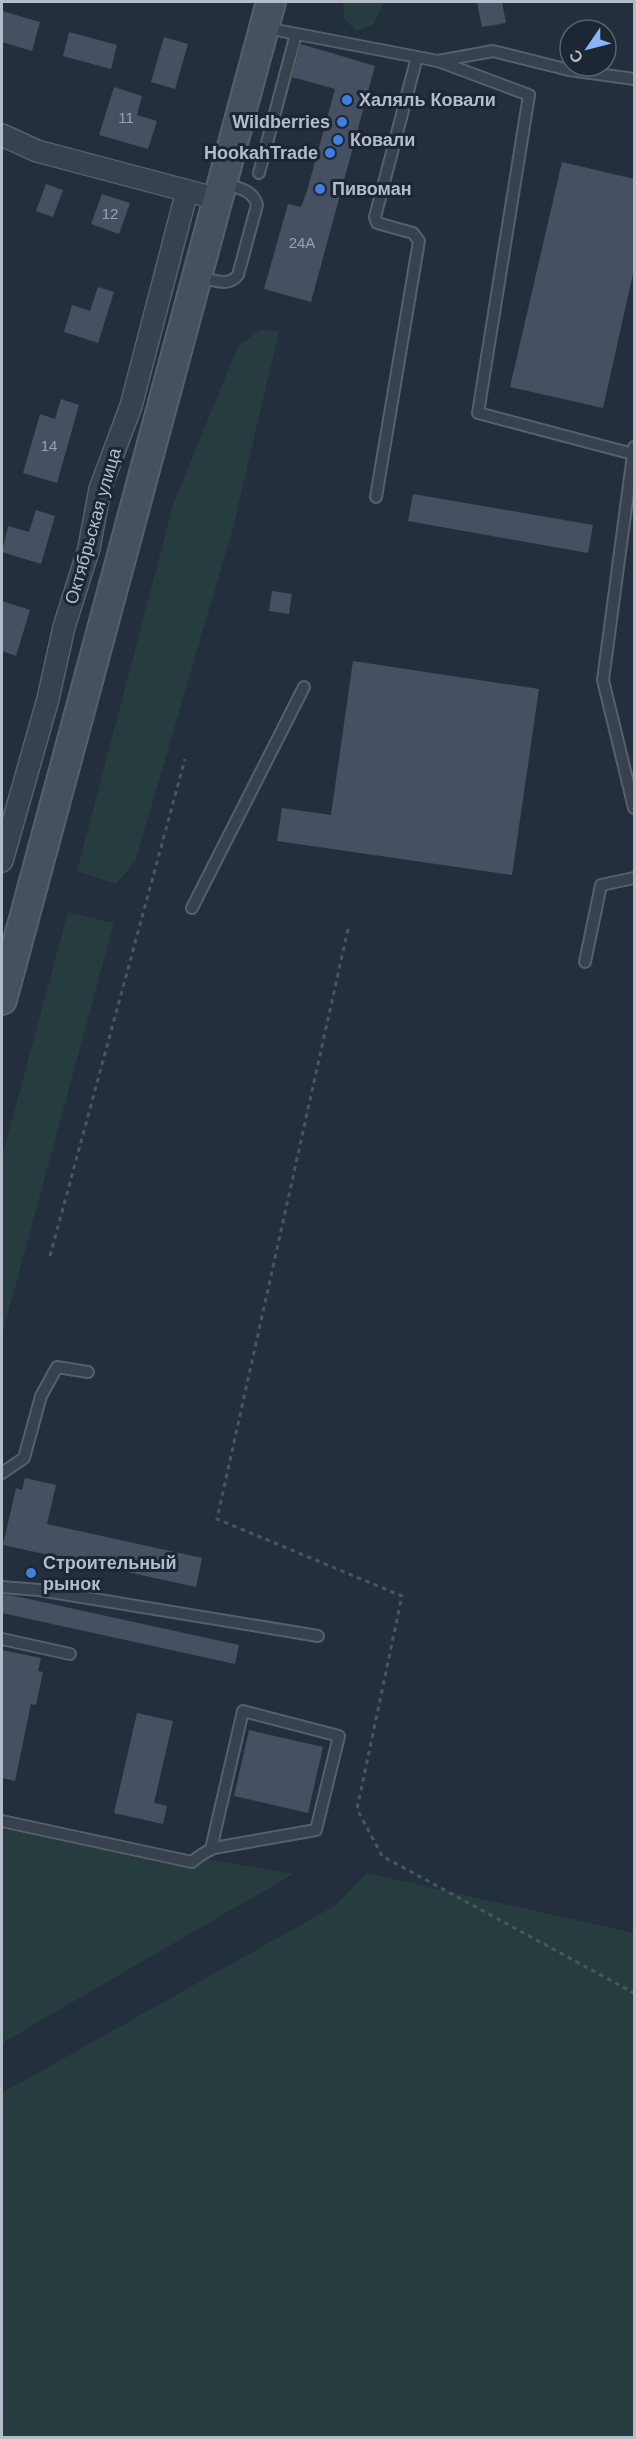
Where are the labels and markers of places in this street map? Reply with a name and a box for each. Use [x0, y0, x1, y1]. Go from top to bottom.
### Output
place label: Халяль Ковали [359, 90, 496, 110]
marker: Халяль Ковали [340, 93, 354, 107]
place label: Wildberries [232, 112, 330, 132]
marker: Wildberries [335, 115, 349, 129]
place label: Ковали [350, 130, 415, 150]
marker: Ковали [331, 133, 345, 147]
place label: HookahTrade [204, 143, 318, 163]
marker: HookahTrade [323, 146, 337, 160]
place label: Пивоман [332, 179, 412, 199]
marker: Пивоман [313, 182, 327, 196]
place label: Строительный рынок [43, 1553, 177, 1594]
marker: Строительный рынок [24, 1566, 38, 1580]

